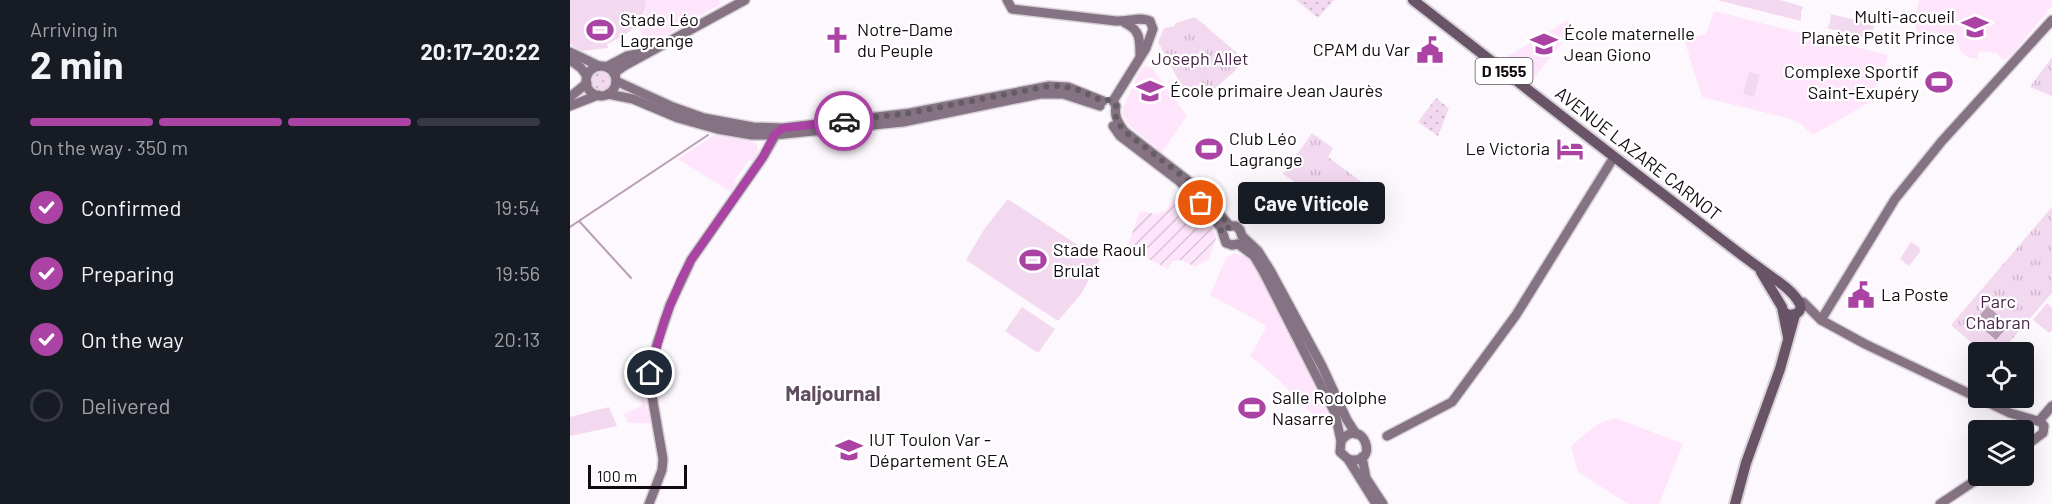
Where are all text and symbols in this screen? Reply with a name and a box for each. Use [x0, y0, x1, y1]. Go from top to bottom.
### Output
place label: Multi-accueil Planète Petit Prince [1801, 5, 1955, 48]
place label: Stade Léo Lagrange [620, 8, 699, 51]
school or university icon: Multi-accueil Planète Petit Prince [1960, 12, 1990, 42]
sports icon: Stade Léo Lagrange [585, 15, 615, 45]
text: Arriving in [30, 17, 118, 41]
place label: Notre-Dame du Peuple [857, 18, 953, 61]
place label: École maternelle Jean Giono [1564, 22, 1695, 65]
church icon: Notre-Dame du Peuple [822, 25, 852, 55]
school or university icon: École maternelle Jean Giono [1529, 29, 1559, 59]
public building icon: CPAM du Var [1415, 35, 1445, 65]
text: 20:17–20:22 [420, 38, 540, 64]
place label: CPAM du Var [1313, 38, 1410, 60]
text: 2 min [30, 40, 123, 87]
park label: Joseph Allet [1152, 47, 1248, 69]
road number: D 1555 [1476, 58, 1532, 84]
place label: Complexe Sportif Saint-Exupéry [1784, 60, 1919, 103]
sports icon: Complexe Sportif Saint-Exupéry [1924, 67, 1954, 97]
school or university icon: École primaire Jean Jaurès [1135, 76, 1165, 106]
place label: École primaire Jean Jaurès [1170, 79, 1383, 101]
street label: AVENUE LAZARE CARNOT [1551, 82, 1726, 225]
courier [814, 91, 874, 151]
icon: car [828, 105, 861, 138]
place label: Club Léo Lagrange [1229, 127, 1303, 170]
sports icon: Club Léo Lagrange [1194, 134, 1224, 164]
hotel icon: Le Victoria [1555, 134, 1585, 164]
text: On the way · 350 m [30, 135, 188, 159]
place label: Le Victoria [1466, 137, 1550, 159]
pin [1175, 177, 1226, 228]
callout: Cave Viticole [1237, 182, 1384, 224]
icon: bag [1184, 186, 1217, 219]
icon: check [30, 191, 63, 224]
text: Cave Viticole [1254, 191, 1369, 215]
text: Confirmed [81, 194, 181, 220]
text: 19:54 [495, 195, 540, 219]
place label: Stade Raoul Brulat [1053, 238, 1146, 281]
sports icon: Stade Raoul Brulat [1018, 245, 1048, 275]
icon: check [30, 257, 63, 290]
text: Preparing [81, 260, 174, 286]
text: 19:56 [495, 261, 540, 285]
public building icon: La Poste [1846, 280, 1876, 310]
place label: La Poste [1881, 283, 1949, 305]
park label: Parc Chabran [1965, 290, 2031, 333]
icon: check [30, 323, 63, 356]
text: On the way [81, 326, 184, 352]
text: 20:13 [494, 327, 540, 351]
map controls [1968, 342, 2034, 486]
button: locate [1968, 342, 2034, 408]
pin [624, 347, 675, 398]
icon: home [633, 356, 666, 389]
district label: Maljournal [785, 380, 881, 405]
place label: Salle Rodolphe Nasarre [1272, 386, 1387, 429]
text: Delivered [81, 392, 170, 418]
sports icon: Salle Rodolphe Nasarre [1237, 393, 1267, 423]
button: layers [1968, 420, 2034, 486]
place label: IUT Toulon Var - Département GEA [869, 428, 1009, 471]
school or university icon: IUT Toulon Var - Département GEA [834, 435, 864, 465]
scale bar [588, 462, 687, 490]
text: 100 m [597, 466, 637, 485]

